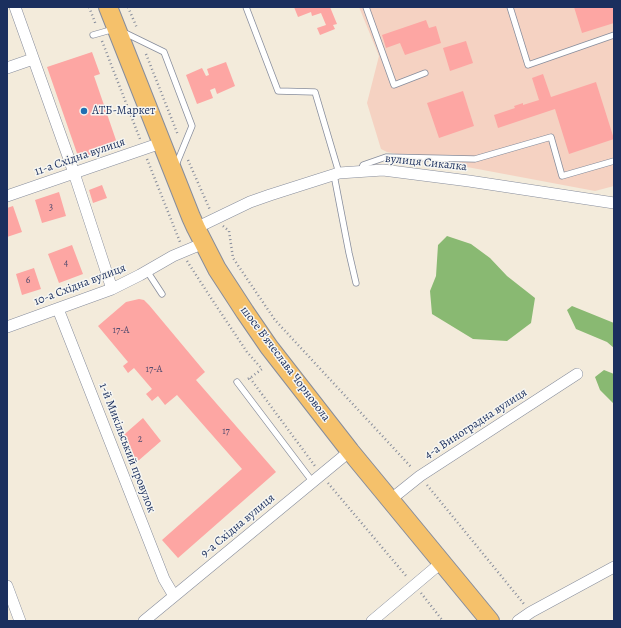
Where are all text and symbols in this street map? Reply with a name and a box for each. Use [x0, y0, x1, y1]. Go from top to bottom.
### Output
place label: АТБ-Маркет [92, 104, 155, 118]
marker: АТБ-Маркет [79, 106, 89, 116]
street label: 11-а Східна вулиця [33, 135, 127, 179]
street label: вулиця Сикалка [384, 152, 468, 174]
house number: 3 [49, 202, 53, 214]
house number: 4 [64, 258, 68, 270]
street label: 10-а Східна вулиця [32, 261, 128, 309]
house number: 6 [26, 275, 30, 287]
street label: шосе В'ячеслава Чорновола [237, 304, 333, 424]
house number: 17-А [113, 325, 129, 337]
house number: 17-А [146, 364, 162, 376]
street label: 1-й Микільський провулок [96, 381, 158, 515]
street label: 4-а Виноградна вулиця [422, 385, 530, 463]
house number: 17 [222, 426, 230, 438]
house number: 2 [138, 434, 142, 446]
street label: 9-а Східна вулиця [198, 491, 278, 561]

